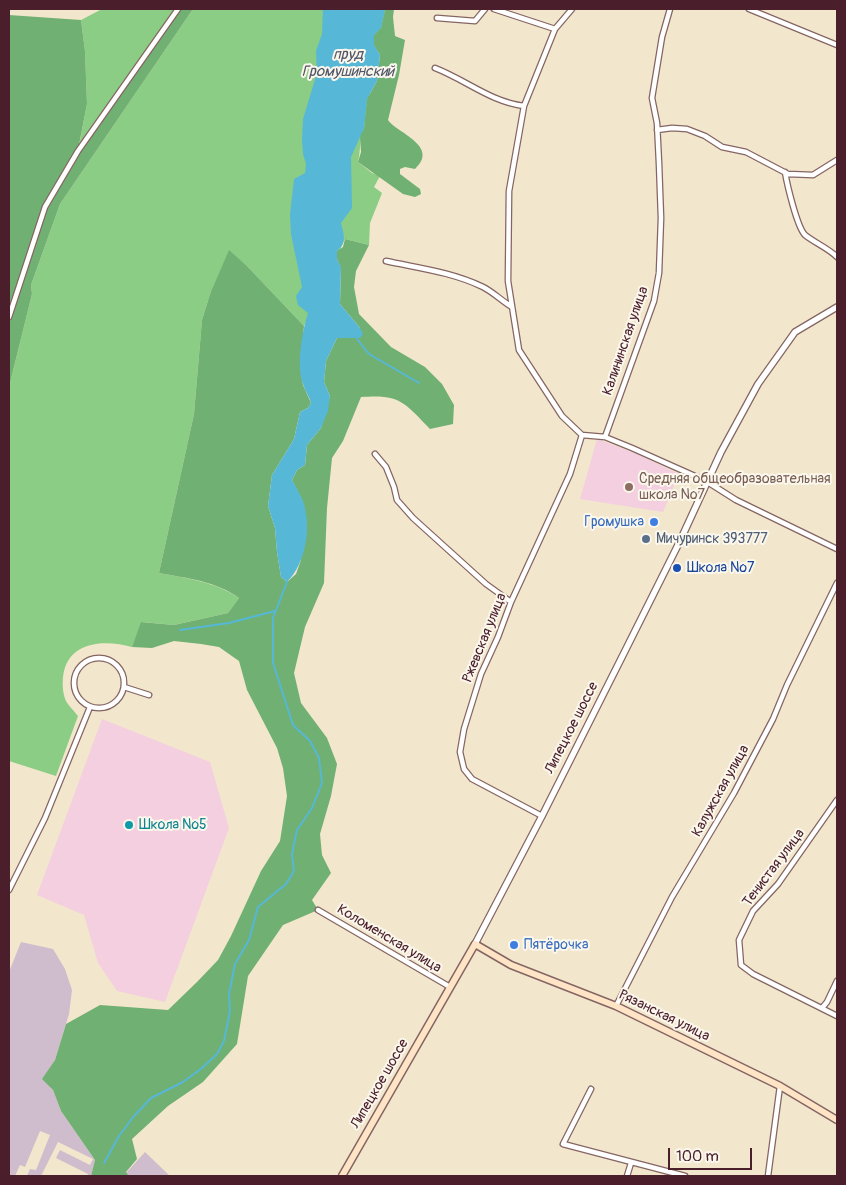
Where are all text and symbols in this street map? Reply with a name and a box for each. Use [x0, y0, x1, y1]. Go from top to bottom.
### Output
water label: пруд Громушинский [302, 46, 394, 81]
street label: Калининская улица [600, 285, 652, 397]
place label: Средняя общеобразовательная школа №7 [639, 471, 831, 504]
marker: Средняя общеобразовательная школа №7 [623, 481, 635, 493]
place label: Громушка [584, 514, 644, 530]
marker: Громушка [648, 516, 660, 528]
place label: Мичуринск 393777 [656, 531, 768, 547]
marker: Мичуринск 393777 [640, 533, 652, 545]
place label: Школа №7 [687, 560, 754, 576]
marker: Школа №7 [671, 562, 683, 574]
street label: Ржевская улица [459, 591, 511, 685]
street label: Липецкое шоссе [542, 679, 602, 777]
street label: Калужская улица [689, 742, 753, 840]
place label: Школа №5 [139, 817, 207, 833]
marker: Школа №5 [123, 819, 135, 831]
street label: Тенистая улица [739, 826, 809, 910]
street label: Коломенская улица [334, 901, 444, 977]
place label: Пятёрочка [524, 937, 588, 953]
marker: Пятёрочка [508, 939, 520, 951]
street label: Рязанская улица [616, 987, 712, 1045]
street label: Липецкое шоссе [348, 1036, 412, 1132]
scale bar [671, 1138, 755, 1170]
text: 100 m [676, 1147, 719, 1166]

